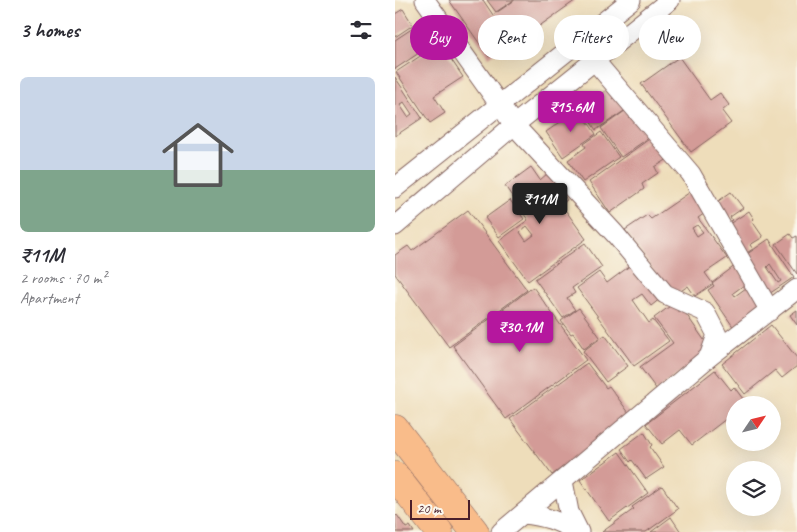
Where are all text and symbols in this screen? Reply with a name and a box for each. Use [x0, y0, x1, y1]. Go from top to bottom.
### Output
chip: Buy [410, 15, 468, 60]
chip: Rent [478, 15, 544, 60]
chip: Filters [554, 15, 629, 60]
chip: New [639, 15, 701, 60]
icon: filters [347, 16, 375, 44]
text: 3 homes [20, 17, 79, 43]
pin: ₹15.6M [530, 90, 612, 133]
text: ₹15.6M [549, 97, 593, 117]
icon: home [153, 110, 243, 200]
pin: ₹11M [510, 182, 570, 225]
text: ₹11M [523, 189, 557, 209]
text: ₹11M [20, 242, 64, 268]
text: 2 rooms · 70 m² [20, 268, 106, 288]
text: Apartment [20, 288, 79, 308]
pin: ₹30.1M [479, 310, 561, 353]
text: ₹30.1M [498, 317, 542, 337]
north arrow [726, 396, 781, 451]
map controls [726, 396, 781, 516]
button: layers [726, 461, 781, 516]
scale bar [410, 497, 470, 520]
text: 20 m [417, 500, 441, 517]

